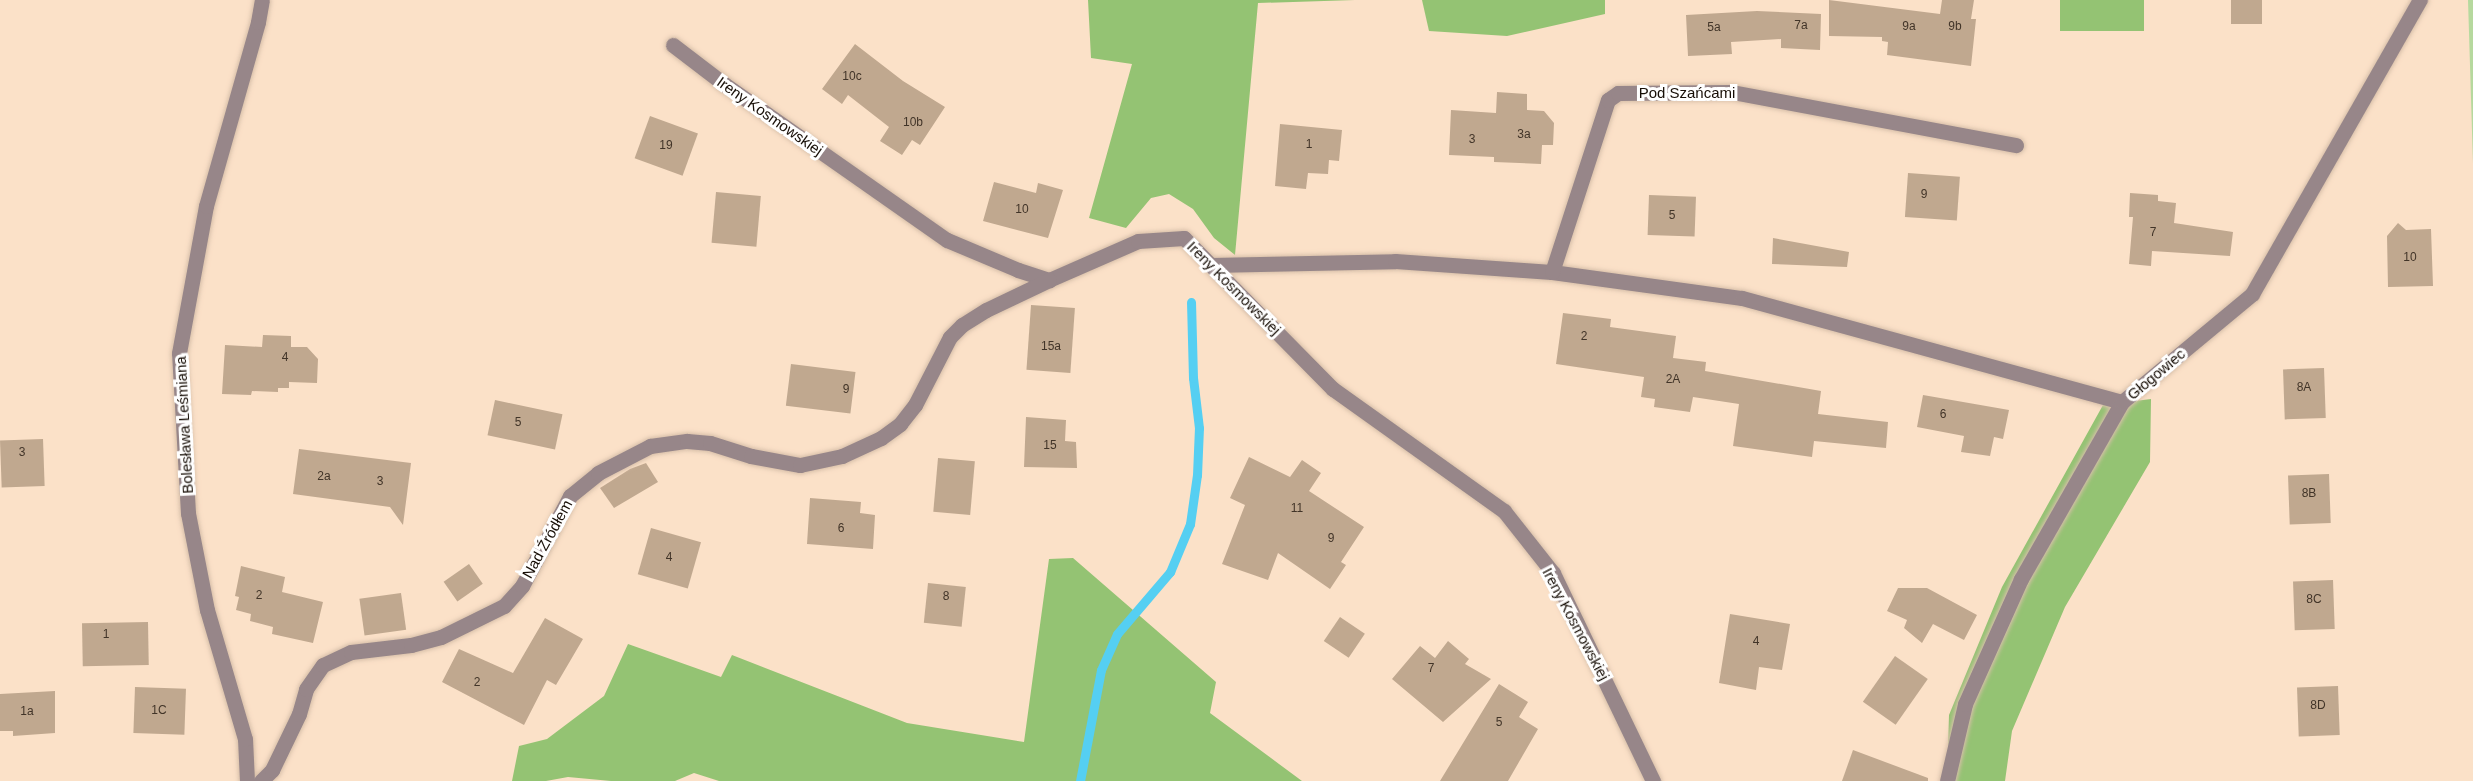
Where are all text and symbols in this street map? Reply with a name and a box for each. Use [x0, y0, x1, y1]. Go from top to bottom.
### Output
house number: 7a [1794, 19, 1808, 33]
house number: 9a [1902, 20, 1916, 34]
house number: 9b [1948, 20, 1962, 34]
house number: 5a [1707, 21, 1721, 35]
house number: 10c [842, 70, 862, 84]
street label: Ireny Kosmowskiej [714, 73, 826, 159]
street label: Pod Szańcami [1639, 84, 1735, 102]
house number: 10b [903, 116, 923, 130]
house number: 3a [1517, 128, 1531, 142]
house number: 3 [1469, 133, 1475, 147]
house number: 1 [1306, 138, 1312, 152]
house number: 19 [659, 139, 673, 153]
house number: 9 [1921, 188, 1927, 202]
house number: 10 [1015, 203, 1029, 217]
house number: 5 [1669, 209, 1675, 223]
house number: 7 [2150, 226, 2156, 240]
street label: Ireny Kosmowskiej [1183, 237, 1285, 339]
house number: 10 [2403, 251, 2417, 265]
house number: 2 [1581, 330, 1587, 344]
house number: 15a [1041, 340, 1061, 354]
street label: Głogowiec [2123, 345, 2189, 403]
house number: 4 [282, 351, 288, 365]
street label: Bolesława Leśmiana [171, 356, 197, 494]
house number: 2A [1666, 373, 1680, 387]
house number: 8A [2297, 381, 2311, 395]
house number: 9 [843, 383, 849, 397]
house number: 6 [1940, 408, 1946, 422]
house number: 5 [515, 416, 521, 430]
house number: 15 [1043, 439, 1057, 453]
house number: 3 [19, 446, 25, 460]
house number: 2a [317, 470, 331, 484]
house number: 3 [377, 475, 383, 489]
house number: 8B [2302, 487, 2316, 501]
street label: Nad Źródłem [518, 497, 576, 581]
house number: 11 [1291, 502, 1303, 516]
house number: 6 [838, 522, 844, 536]
house number: 9 [1328, 532, 1334, 546]
house number: 4 [666, 551, 672, 565]
street label: Ireny Kosmowskiej [1539, 565, 1613, 683]
house number: 2 [256, 589, 262, 603]
house number: 8 [943, 590, 949, 604]
house number: 8C [2306, 593, 2322, 607]
house number: 1 [103, 628, 109, 642]
house number: 4 [1753, 635, 1759, 649]
house number: 7 [1428, 662, 1434, 676]
house number: 2 [474, 676, 480, 690]
house number: 8D [2310, 699, 2326, 713]
house number: 1C [151, 704, 167, 718]
house number: 1a [20, 705, 34, 719]
house number: 5 [1496, 716, 1502, 730]

